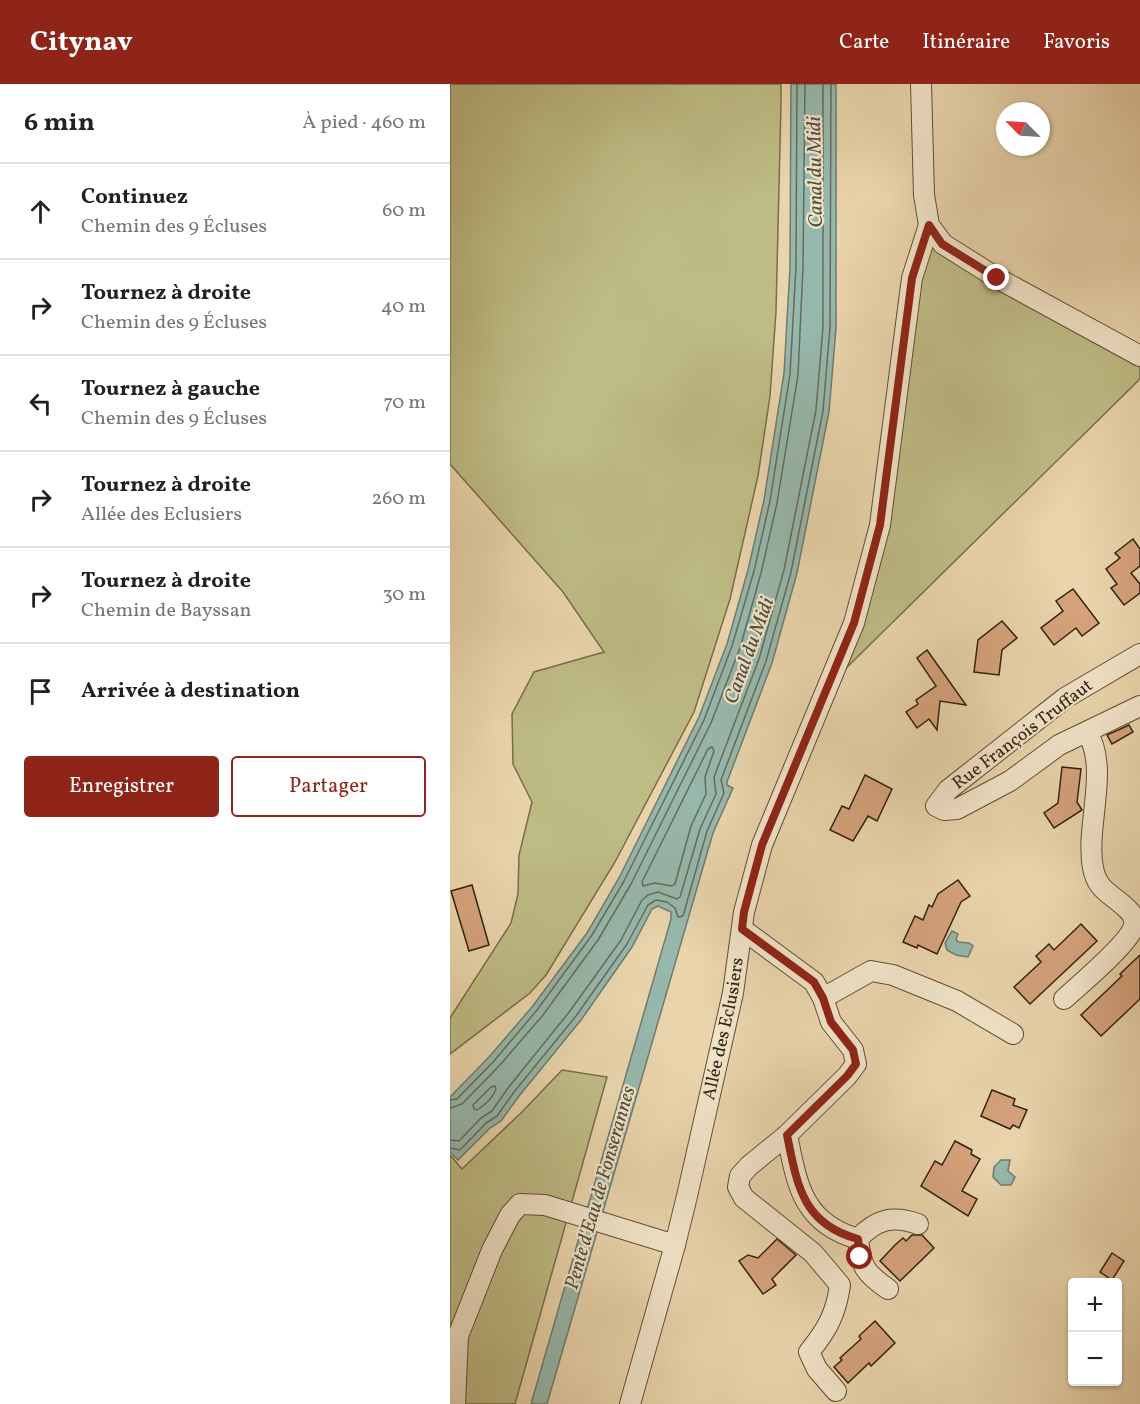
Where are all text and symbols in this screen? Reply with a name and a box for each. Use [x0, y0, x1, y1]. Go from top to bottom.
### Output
text: Citynav [30, 23, 133, 62]
text: Carte [839, 28, 889, 57]
text: Itinéraire [922, 28, 1010, 57]
text: Favoris [1043, 28, 1110, 57]
north arrow [996, 102, 1050, 156]
text: 6 min [24, 105, 95, 141]
text: À pied · 460 m [302, 109, 426, 137]
water label: Canal du Midi [801, 115, 831, 228]
text: Continuez [81, 182, 188, 213]
icon: ahead [24, 195, 57, 228]
text: 60 m [382, 197, 426, 225]
text: Chemin des 9 Écluses [81, 213, 267, 241]
route end [983, 264, 1009, 290]
text: Tournez à droite [81, 278, 251, 309]
icon: right [24, 291, 57, 324]
text: 40 m [381, 293, 426, 321]
text: Chemin des 9 Écluses [81, 309, 267, 337]
text: Tournez à gauche [81, 374, 260, 405]
icon: left [24, 387, 57, 420]
text: 70 m [383, 389, 426, 417]
text: Chemin des 9 Écluses [81, 405, 267, 433]
text: Tournez à droite [81, 470, 251, 501]
icon: right [24, 483, 57, 516]
text: 260 m [371, 485, 426, 513]
text: Allée des Eclusiers [81, 501, 242, 529]
text: Tournez à droite [81, 566, 251, 597]
icon: right [24, 579, 57, 612]
text: 30 m [382, 581, 426, 609]
water label: Canal du Midi [718, 593, 783, 708]
text: Chemin de Bayssan [81, 597, 252, 625]
street label: Rue François Truffaut [948, 674, 1098, 796]
icon: arrive [24, 675, 57, 708]
text: Arrivée à destination [81, 676, 300, 707]
button: Enregistrer [24, 756, 219, 817]
button: Partager [231, 756, 426, 817]
street label: Allée des Eclusiers [697, 956, 750, 1102]
water label: Pente d'Eau de Fonserannes [559, 1083, 644, 1293]
route start [846, 1243, 872, 1269]
map controls [1068, 1278, 1122, 1386]
button: + [1068, 1278, 1122, 1332]
button: − [1068, 1332, 1122, 1386]

